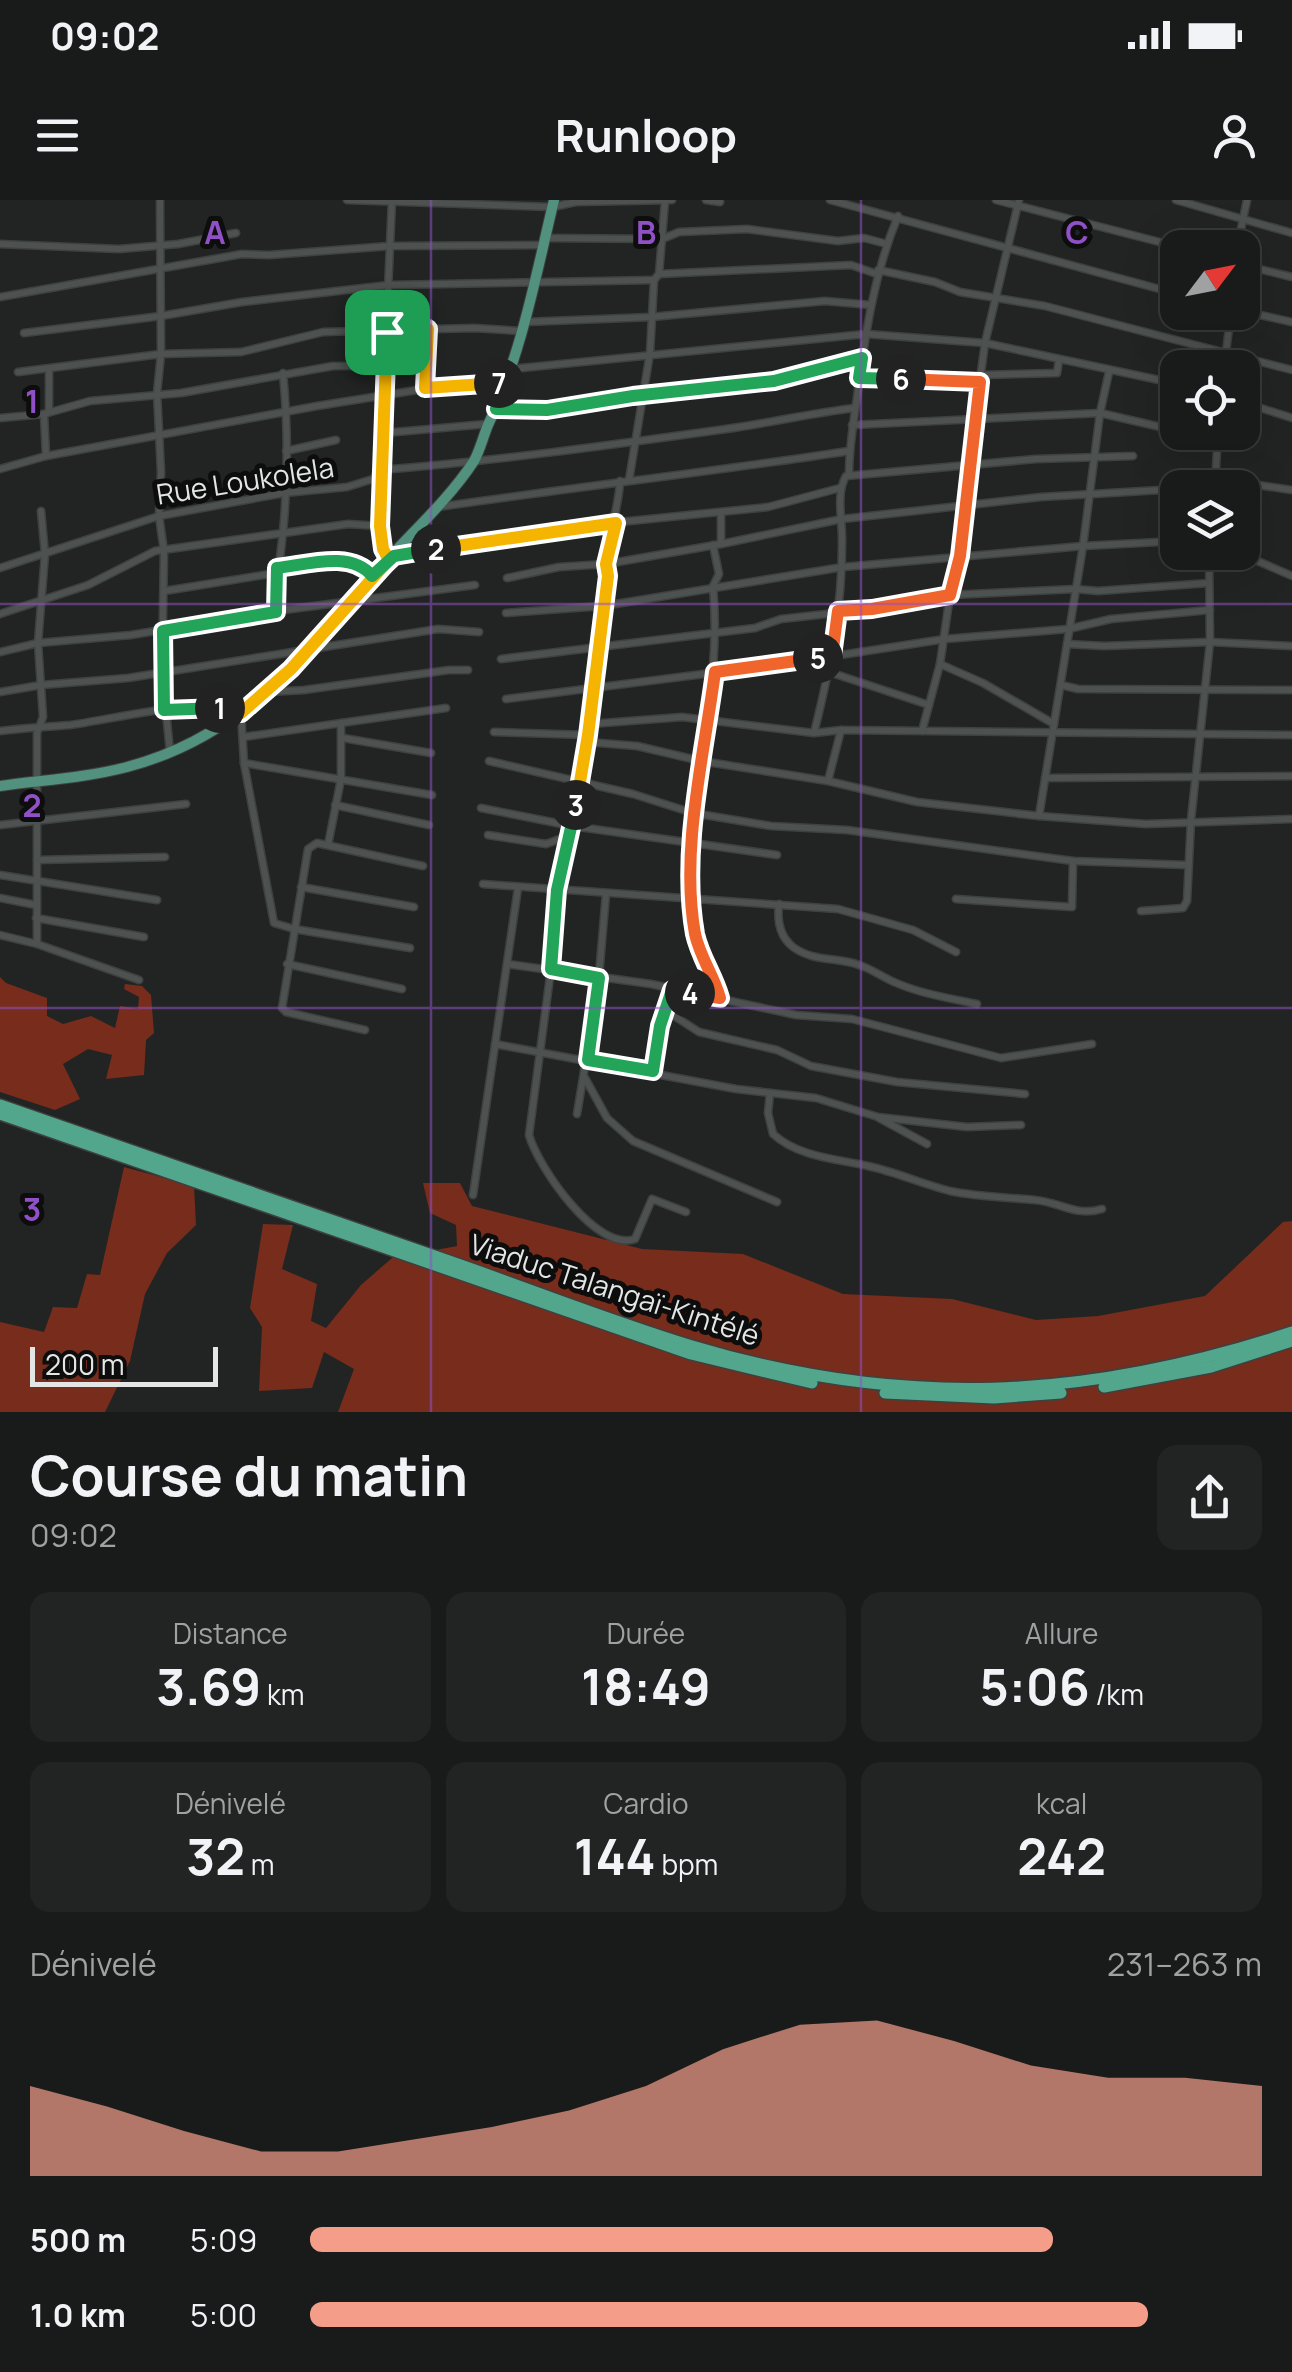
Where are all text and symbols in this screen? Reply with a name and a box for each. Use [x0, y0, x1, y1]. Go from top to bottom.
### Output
text: 09:02 [50, 9, 159, 61]
text: Runloop [555, 104, 737, 166]
icon: menu [30, 108, 85, 163]
icon: person [1207, 108, 1262, 163]
text: A [204, 210, 226, 254]
text: B [636, 210, 656, 254]
text: C [1065, 210, 1089, 254]
north arrow [1160, 230, 1260, 330]
map controls [1160, 230, 1260, 570]
pin [345, 290, 430, 375]
icon: arrive [360, 305, 415, 360]
button: locate [1160, 350, 1260, 450]
pin: 6 [876, 354, 926, 404]
pin: 7 [474, 358, 524, 408]
text: 6 [892, 360, 910, 398]
text: 7 [492, 364, 506, 402]
text: 1 [25, 379, 39, 423]
street label: Rue Loukolela [154, 447, 336, 513]
button: layers [1160, 470, 1260, 570]
pin: 2 [411, 524, 461, 574]
text: 2 [428, 530, 444, 568]
pin: 5 [793, 633, 843, 683]
text: 5 [810, 639, 826, 677]
pin: 1 [195, 683, 245, 733]
text: 1 [214, 689, 226, 727]
pin: 3 [551, 780, 601, 830]
text: 2 [22, 783, 42, 827]
text: 3 [568, 786, 584, 824]
pin: 4 [665, 968, 715, 1018]
text: 4 [681, 974, 699, 1012]
text: 3 [23, 1187, 41, 1231]
street label: Viaduc Talangaï-Kintélé [465, 1224, 765, 1354]
scale bar [30, 1342, 218, 1386]
text: 200 m [45, 1345, 124, 1383]
text: Course du matin [30, 1437, 468, 1513]
button: share [1157, 1445, 1262, 1550]
text: 09:02 [30, 1513, 117, 1557]
text: Distance [173, 1614, 288, 1652]
text: Durée [607, 1614, 685, 1652]
text: Allure [1025, 1614, 1098, 1652]
text: 3.69 [156, 1652, 261, 1720]
text: 18:49 [581, 1652, 711, 1720]
text: 5:06 [979, 1652, 1090, 1720]
text: km [261, 1675, 305, 1713]
text: /km [1090, 1675, 1144, 1713]
text: Dénivelé [175, 1784, 286, 1822]
text: Cardio [603, 1784, 689, 1822]
text: kcal [1036, 1784, 1087, 1822]
text: 32 [186, 1822, 245, 1890]
text: 144 [574, 1822, 656, 1890]
text: 242 [1017, 1822, 1106, 1890]
text: m [245, 1845, 274, 1883]
text: bpm [656, 1845, 718, 1883]
text: Dénivelé [30, 1942, 157, 1986]
text: 231–263 m [1107, 1942, 1262, 1986]
text: 500 m [30, 2218, 126, 2262]
text: 5:09 [190, 2218, 257, 2262]
text: 1.0 km [30, 2293, 126, 2337]
text: 5:00 [190, 2293, 257, 2337]

